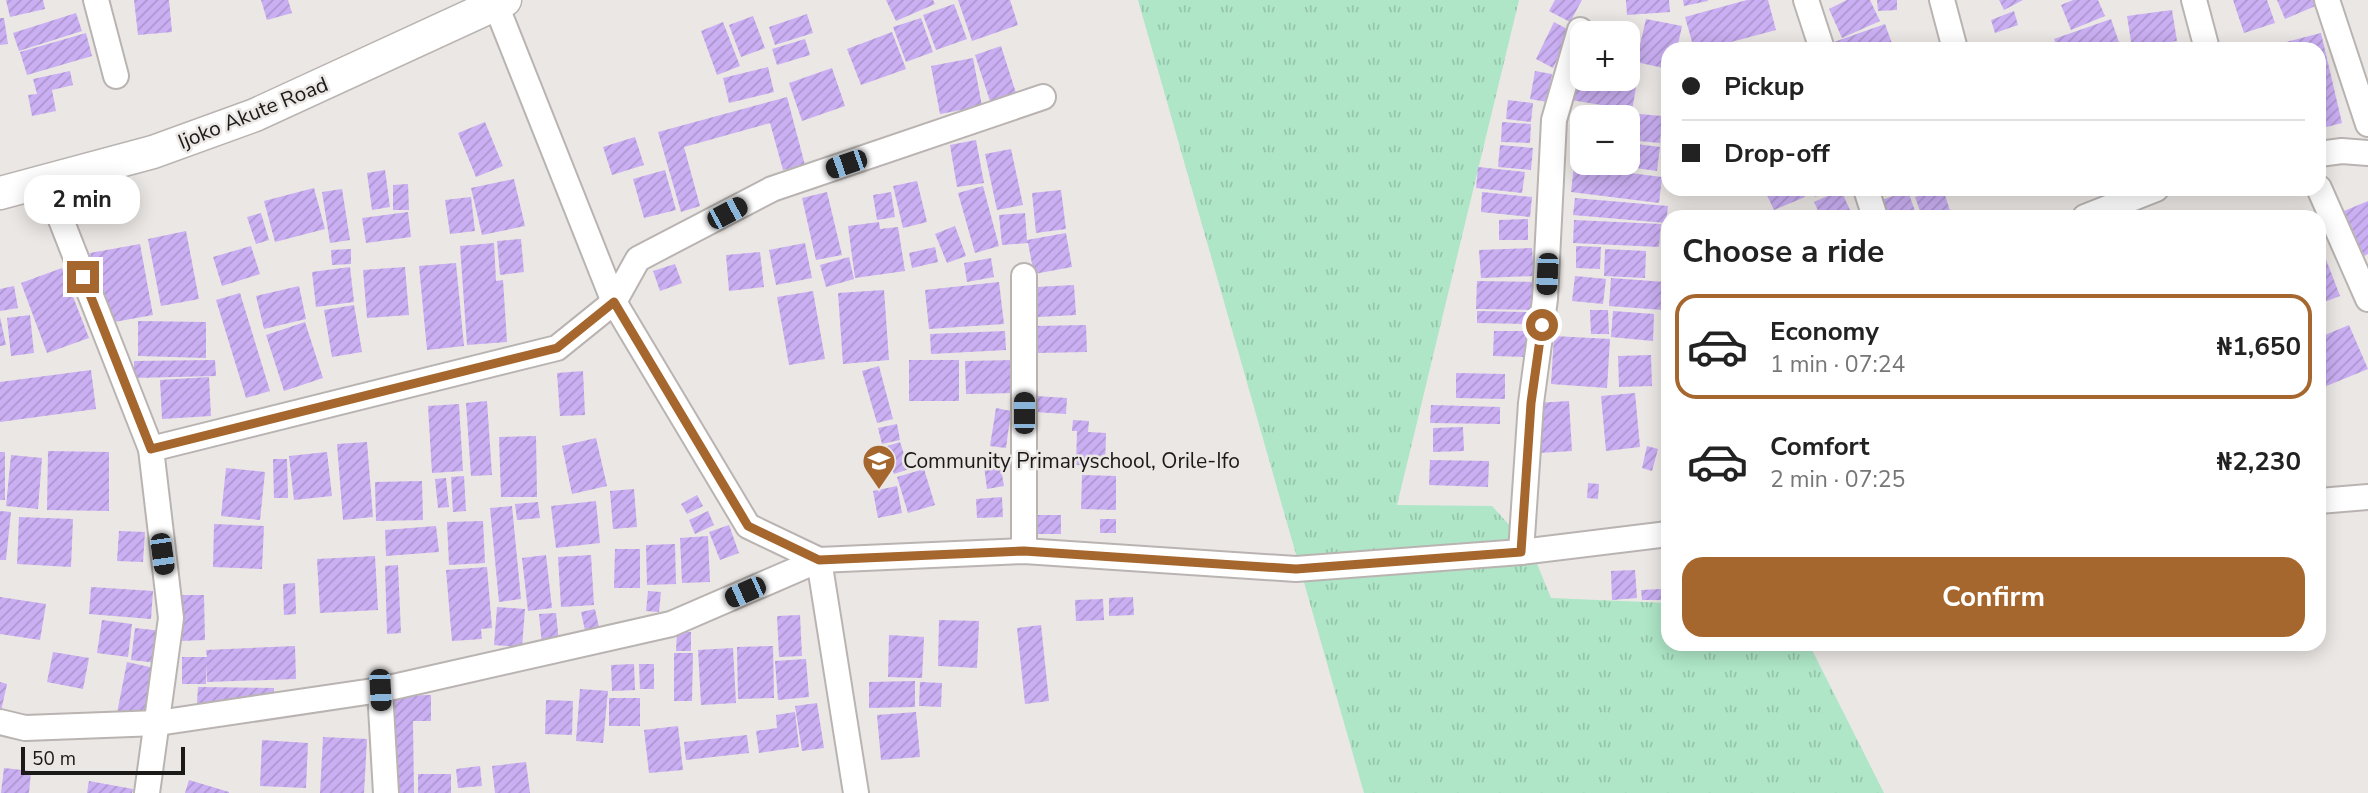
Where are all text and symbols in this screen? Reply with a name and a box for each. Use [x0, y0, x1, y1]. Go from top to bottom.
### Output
map controls [1570, 21, 1640, 175]
button: + [1570, 21, 1640, 91]
text: Pickup [1724, 69, 1804, 104]
street label: Ijoko Akute Road [174, 70, 332, 156]
button: − [1570, 105, 1640, 175]
text: Drop-off [1724, 136, 1830, 171]
car [823, 147, 870, 181]
callout: 2 min [25, 176, 141, 224]
text: 2 min [52, 184, 112, 215]
car [704, 194, 751, 232]
text: Choose a ride [1682, 230, 1884, 273]
car [1536, 252, 1559, 296]
route end [67, 261, 99, 293]
route start [1526, 309, 1558, 341]
text: Economy [1770, 314, 1879, 349]
icon: car [1686, 315, 1749, 378]
text: ₦1,650 [2217, 329, 2301, 364]
text: 1 min · 07:24 [1770, 349, 1905, 380]
car [1014, 392, 1035, 434]
text: Comfort [1770, 429, 1870, 464]
icon: car [1686, 430, 1749, 493]
school or university icon: Community Primaryschool, Orile-Ifo [860, 442, 898, 491]
text: ₦2,230 [2217, 444, 2301, 479]
place label: Community Primaryschool, Orile-Ifo [903, 447, 1240, 475]
text: 2 min · 07:25 [1770, 464, 1905, 495]
car [149, 532, 176, 576]
button: Confirm [1682, 557, 2305, 637]
car [722, 574, 769, 610]
car [369, 668, 392, 712]
scale bar [21, 744, 186, 776]
text: 50 m [32, 746, 76, 772]

